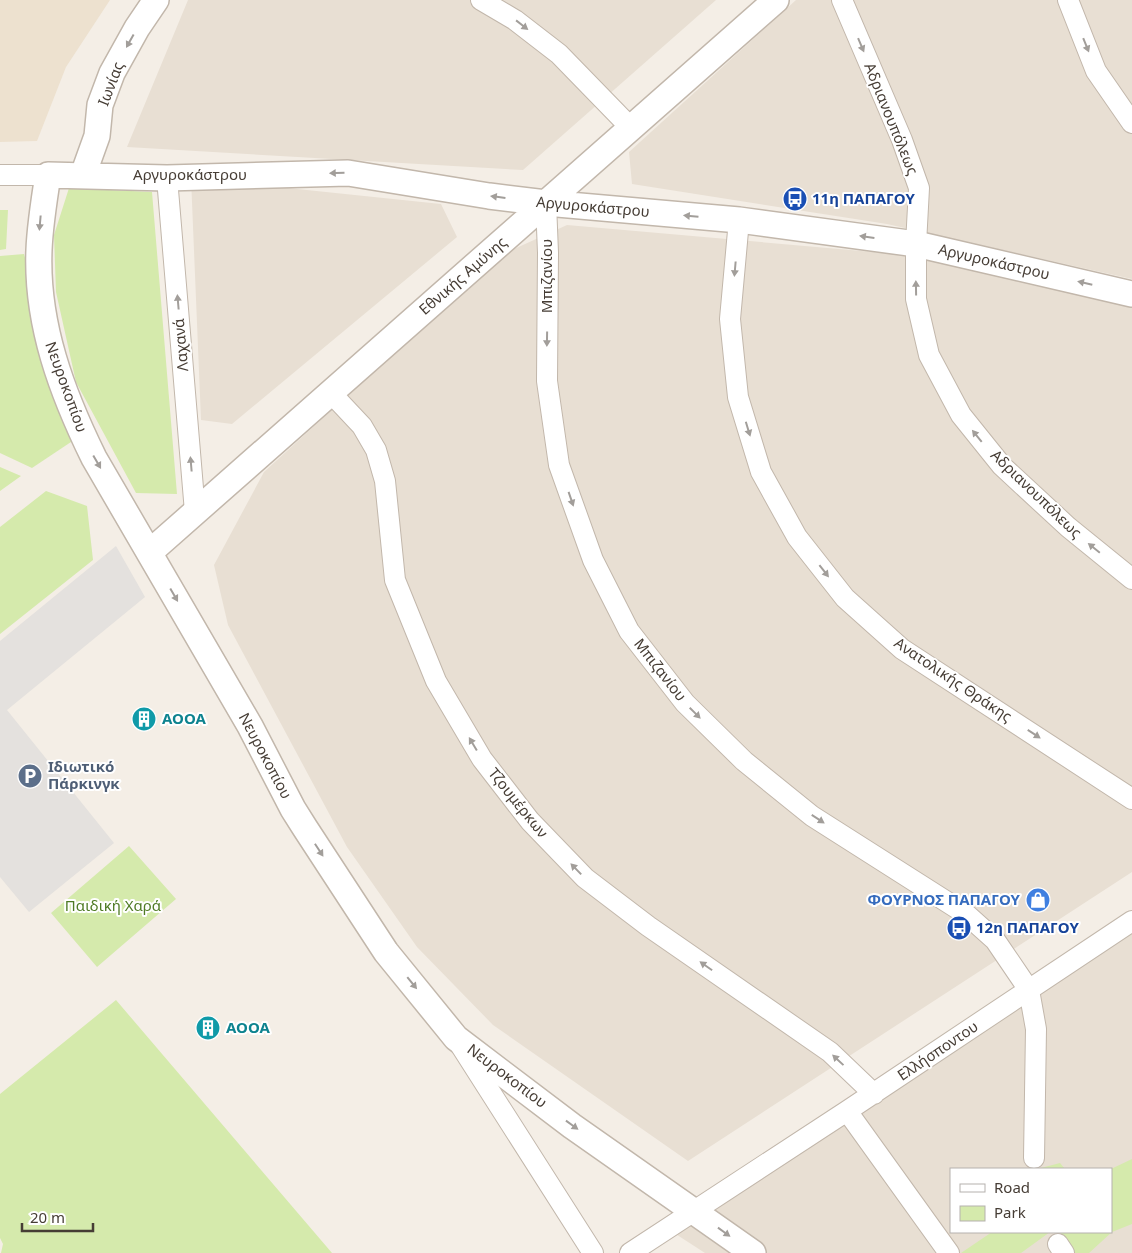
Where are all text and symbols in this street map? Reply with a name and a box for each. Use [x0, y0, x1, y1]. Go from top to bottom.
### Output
one-way arrow [515, 20, 528, 31]
one-way arrow [126, 34, 134, 49]
one-way arrow [858, 38, 866, 52]
one-way arrow [1082, 38, 1090, 52]
street label: Ιωνίας [93, 59, 128, 109]
street label: Αδριανουπόλεως [860, 60, 924, 178]
street label: Αργυροκάστρου [133, 164, 247, 184]
one-way arrow [329, 169, 345, 177]
bus stop icon: 11η ΠΑΠΑΓΟΥ [782, 186, 808, 212]
place label: 11η ΠΑΠΑΓΟΥ [812, 188, 915, 208]
street label: Αργυροκάστρου [535, 191, 651, 221]
one-way arrow [489, 193, 505, 201]
one-way arrow [682, 211, 698, 219]
one-way arrow [36, 215, 44, 231]
street label: Εθνικής Αμύνης [414, 232, 510, 319]
one-way arrow [859, 233, 875, 241]
street label: Αργυροκάστρου [936, 238, 1052, 284]
street label: Μπιζανίου [536, 239, 556, 313]
one-way arrow [731, 261, 739, 277]
one-way arrow [1077, 279, 1092, 287]
one-way arrow [912, 280, 920, 296]
one-way arrow [173, 294, 181, 310]
street label: Λαχανά [168, 317, 192, 372]
one-way arrow [543, 332, 551, 348]
street label: Νευροκοπίου [41, 339, 93, 435]
one-way arrow [744, 422, 752, 437]
one-way arrow [972, 429, 983, 442]
street label: Αδριανουπόλεως [987, 445, 1087, 542]
one-way arrow [92, 456, 101, 469]
one-way arrow [187, 456, 195, 472]
one-way arrow [568, 491, 575, 506]
one-way arrow [1088, 543, 1101, 554]
one-way arrow [818, 564, 829, 577]
one-way arrow [170, 588, 179, 601]
street label: Ανατολικής Θράκης [891, 632, 1016, 726]
street label: Μπιζανίου [630, 634, 692, 705]
building icon: ΑΟΟΑ [131, 706, 157, 732]
one-way arrow [689, 707, 701, 719]
place label: ΑΟΟΑ [162, 708, 207, 728]
street label: Νευροκοπίου [235, 709, 297, 802]
one-way arrow [1027, 729, 1040, 739]
one-way arrow [469, 737, 478, 750]
place label: Ιδιωτικό Πάρκινγκ [48, 756, 120, 793]
parking icon: Ιδιωτικό Πάρκινγκ [17, 763, 43, 789]
street label: Τζουμέρκων [484, 763, 553, 842]
one-way arrow [811, 814, 824, 824]
one-way arrow [314, 843, 324, 857]
one-way arrow [570, 863, 582, 875]
shop icon: ΦΟΥΡΝΟΣ ΠΑΠΑΓΟΥ [1025, 887, 1051, 913]
place label: ΦΟΥΡΝΟΣ ΠΑΠΑΓΟΥ [867, 889, 1021, 909]
park label: Παιδική Χαρά [65, 895, 162, 915]
bus stop icon: 12η ΠΑΠΑΓΟΥ [946, 915, 972, 941]
place label: 12η ΠΑΠΑΓΟΥ [976, 917, 1079, 937]
one-way arrow [699, 961, 713, 971]
one-way arrow [406, 977, 417, 990]
building icon: AOOA [195, 1015, 221, 1041]
street label: Ελλήσποντου [893, 1016, 982, 1085]
place label: AOOA [226, 1017, 271, 1037]
street label: Νευροκοπίου [464, 1039, 552, 1112]
one-way arrow [833, 1054, 845, 1066]
one-way arrow [565, 1120, 578, 1130]
legend [950, 1168, 1112, 1233]
text: Road [994, 1177, 1030, 1197]
scale bar [22, 1200, 94, 1232]
text: Park [994, 1202, 1026, 1222]
text: 20 m [30, 1207, 65, 1227]
one-way arrow [717, 1227, 731, 1237]

